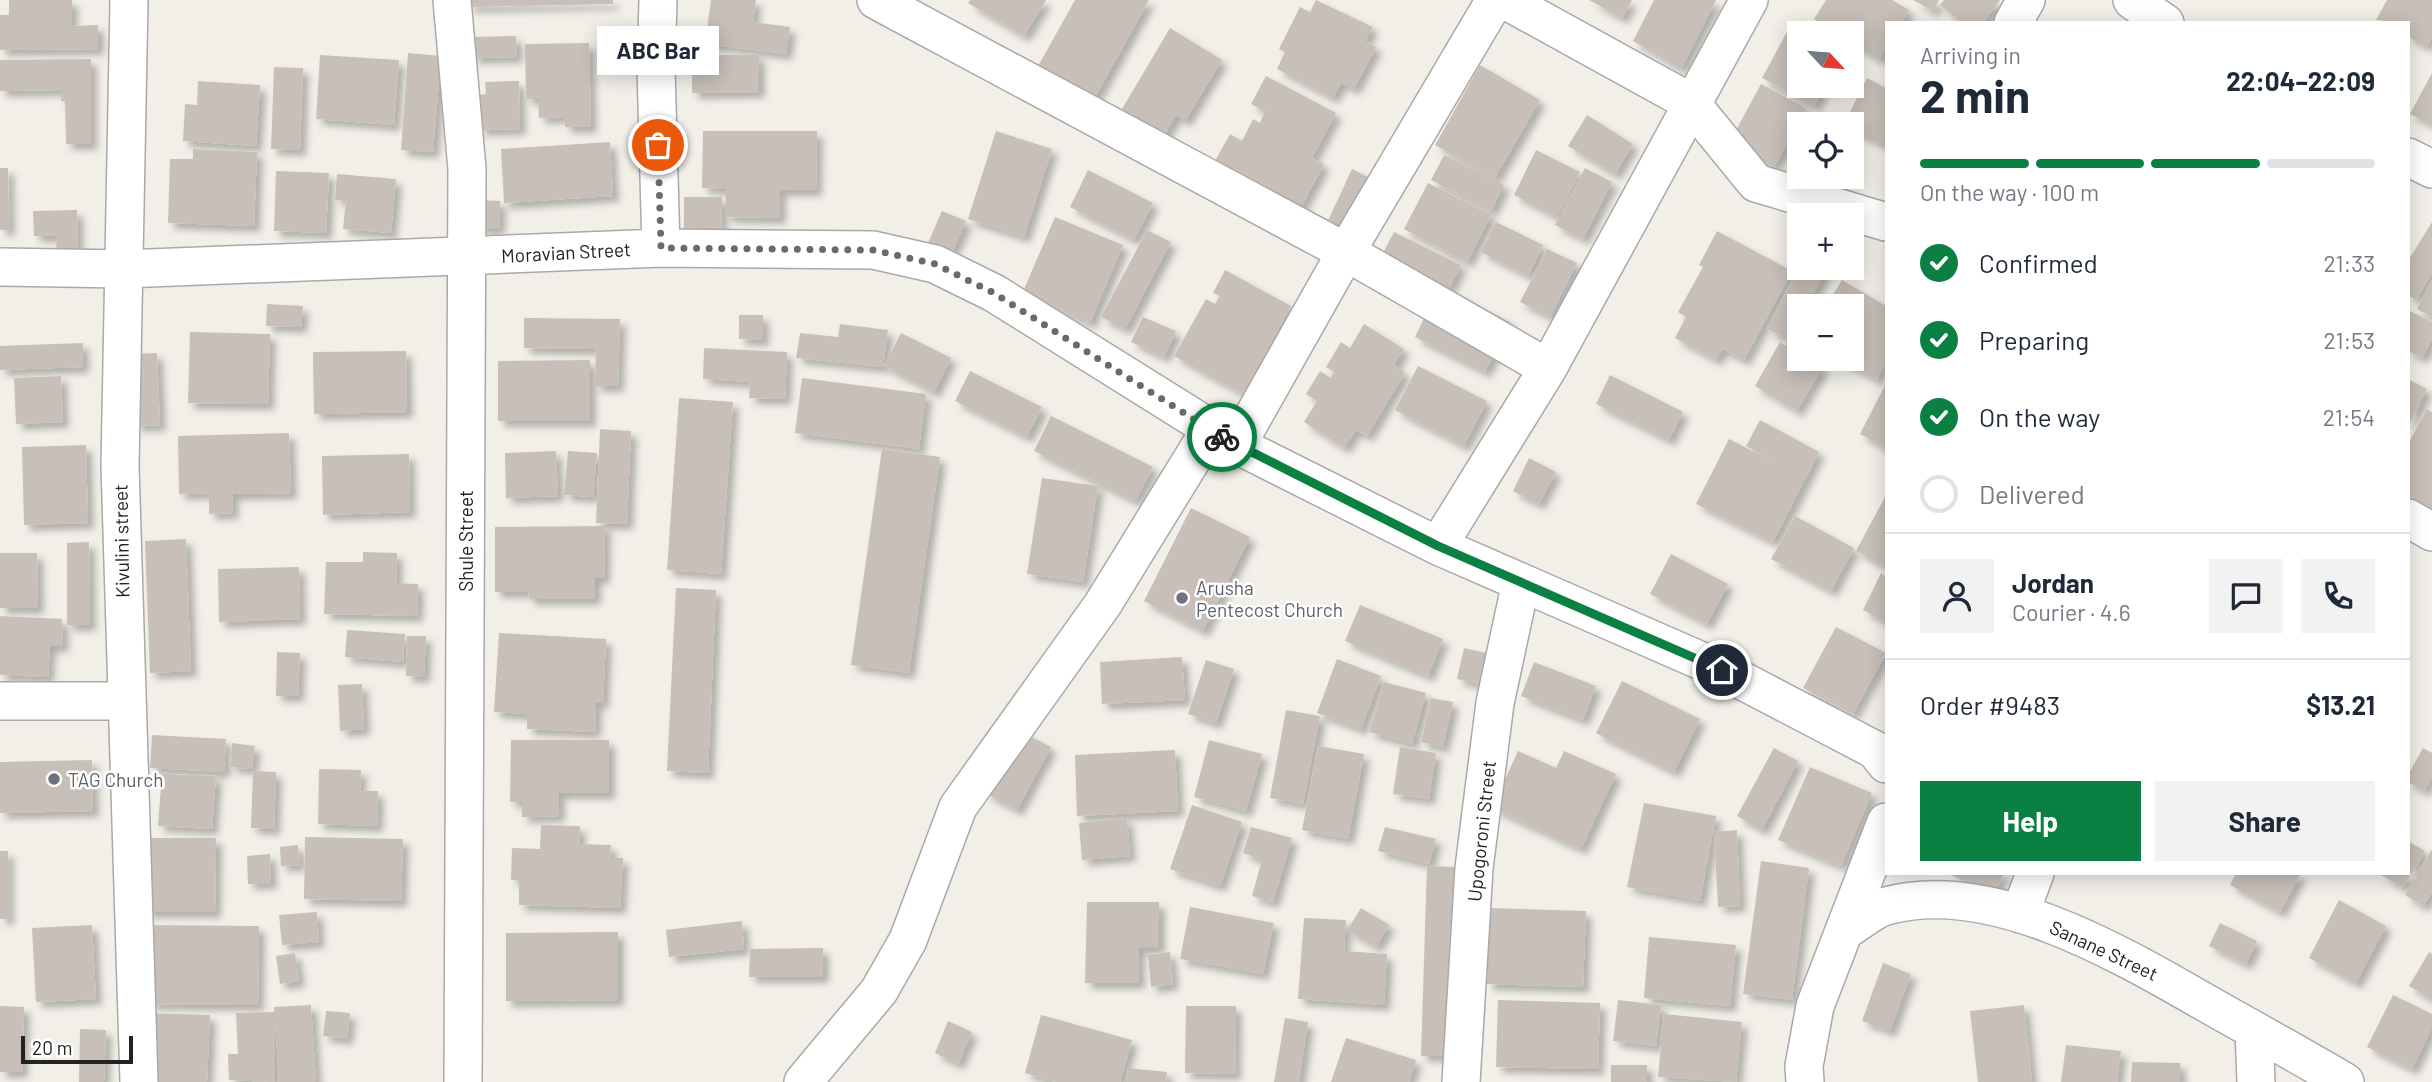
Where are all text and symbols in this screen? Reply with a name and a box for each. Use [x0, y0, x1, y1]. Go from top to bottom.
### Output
north arrow [1787, 21, 1864, 98]
map controls [1787, 21, 1864, 371]
callout: ABC Bar [597, 26, 719, 75]
text: ABC Bar [616, 36, 700, 64]
text: Arriving in [1920, 41, 2021, 69]
text: 22:04–22:09 [2226, 65, 2375, 96]
text: 2 min [1920, 67, 2030, 122]
button: locate [1787, 112, 1864, 189]
pin [628, 115, 688, 175]
icon: bag [639, 126, 677, 164]
text: On the way · 100 m [1920, 178, 2099, 206]
button: + [1787, 203, 1864, 280]
street label: Moravian Street [501, 237, 631, 267]
icon: check [1920, 244, 1958, 282]
text: Confirmed [1979, 247, 2098, 278]
text: 21:33 [2323, 249, 2375, 277]
button: − [1787, 294, 1864, 371]
icon: check [1920, 321, 1958, 359]
text: Preparing [1979, 324, 2089, 355]
text: 21:53 [2323, 326, 2375, 354]
icon: check [1920, 398, 1958, 436]
text: On the way [1979, 401, 2100, 432]
courier [1187, 402, 1257, 472]
text: 21:54 [2323, 403, 2375, 431]
icon: bike [1203, 418, 1241, 456]
text: Delivered [1979, 478, 2085, 509]
street label: Kivulini street [109, 484, 133, 598]
street label: Shule Street [454, 490, 477, 592]
button: person [1920, 559, 1994, 633]
button: chat [2209, 559, 2283, 633]
button: phone [2301, 559, 2375, 633]
text: Jordan [2012, 567, 2094, 598]
place label: Arusha Pentecost Church [1196, 576, 1343, 621]
marker: Arusha Pentecost Church [1174, 590, 1190, 606]
text: Courier · 4.6 [2012, 598, 2131, 626]
pin [1692, 640, 1752, 700]
icon: home [1703, 651, 1741, 689]
text: Order #9483 [1920, 689, 2060, 720]
text: $13.21 [2306, 689, 2375, 720]
street label: Upogoroni Street [1462, 759, 1500, 903]
place label: TAG Church [68, 768, 163, 791]
marker: TAG Church [46, 771, 62, 787]
button: Help [1920, 781, 2141, 861]
button: Share [2155, 781, 2375, 861]
street label: Sanane Street [2046, 915, 2162, 985]
scale bar [21, 1033, 133, 1065]
text: 20 m [32, 1036, 72, 1059]

